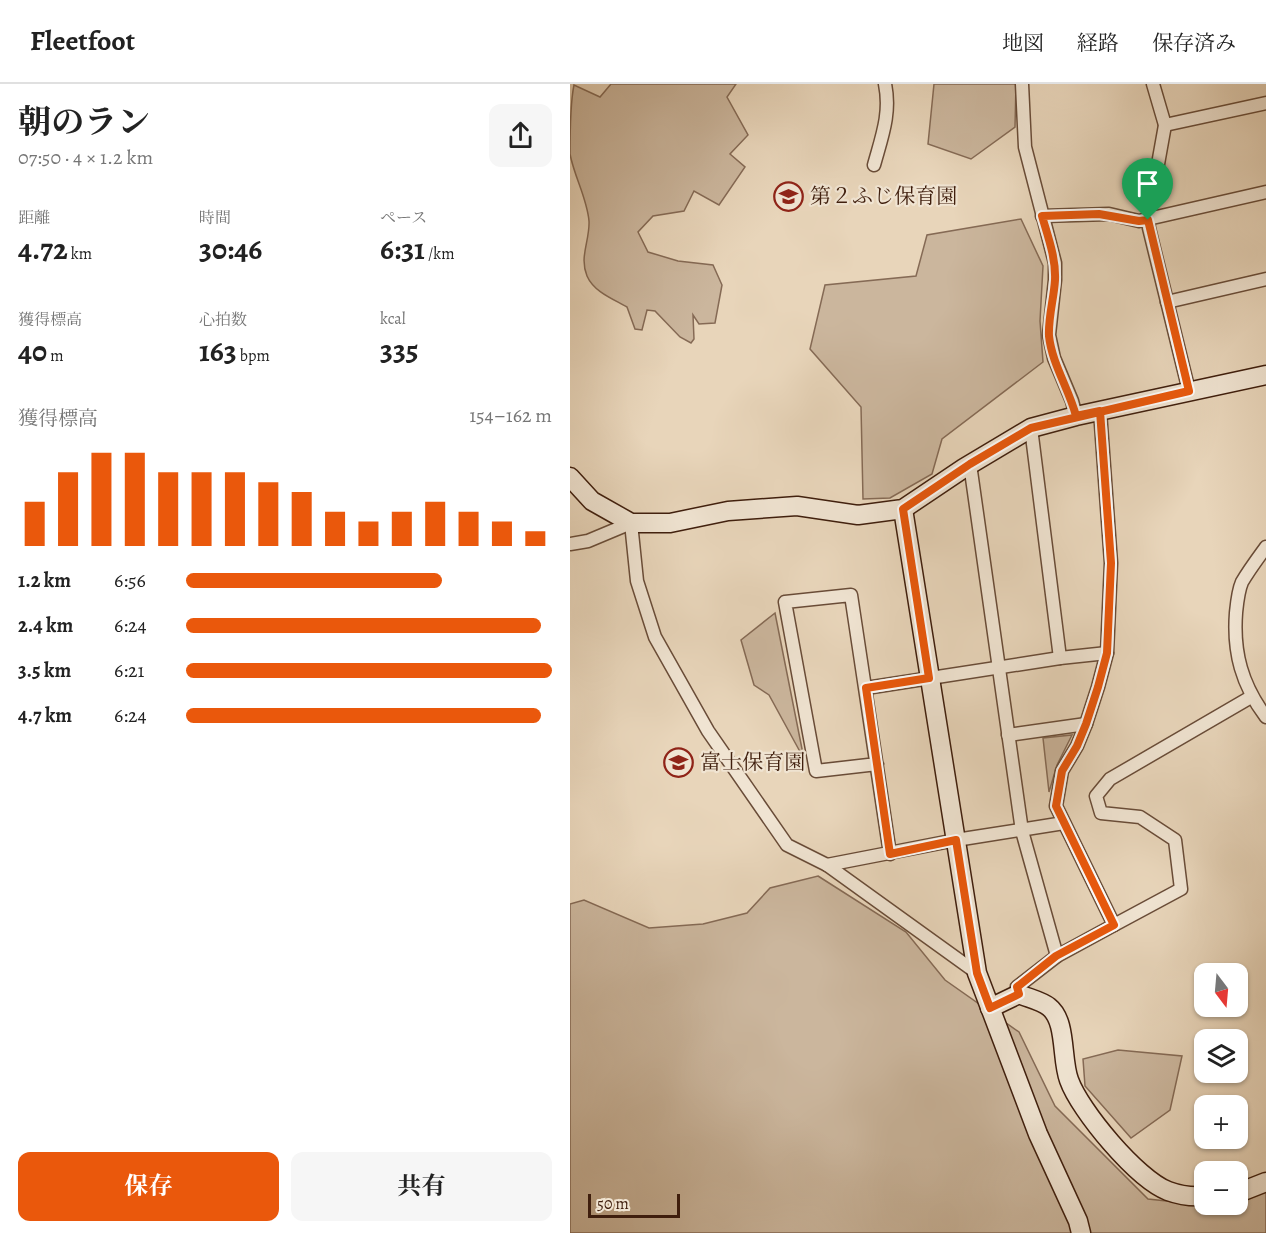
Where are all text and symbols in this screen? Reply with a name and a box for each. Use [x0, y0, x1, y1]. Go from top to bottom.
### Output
text: Fleetfoot [30, 22, 135, 60]
text: 地図 [1002, 29, 1044, 57]
text: 経路 [1077, 29, 1119, 57]
text: 保存済み [1152, 29, 1236, 57]
text: 朝のラン [18, 99, 150, 144]
button: share [489, 104, 552, 167]
text: 07:50 · 4 × 1.2 km [18, 144, 153, 171]
pin [1122, 158, 1173, 220]
icon: arrive [1131, 167, 1164, 200]
school or university icon: 第２ふじ保育園 [773, 180, 805, 212]
place label: 第２ふじ保育園 [810, 182, 957, 210]
text: 距離 [18, 207, 50, 229]
text: 時間 [199, 207, 231, 229]
text: ペース [380, 207, 427, 229]
text: 4.72 [18, 229, 68, 269]
text: 30:46 [199, 229, 262, 269]
text: 6:31 [380, 229, 425, 269]
text: km [68, 243, 92, 265]
text: /km [425, 243, 455, 265]
text: kcal [380, 308, 406, 330]
text: 獲得標高 [18, 309, 82, 331]
text: 心拍数 [199, 309, 247, 331]
text: 335 [380, 330, 419, 370]
text: 40 [18, 331, 47, 371]
text: 163 [199, 331, 237, 371]
text: m [47, 345, 64, 367]
text: bpm [237, 345, 270, 367]
text: 154–162 m [469, 402, 552, 429]
text: 獲得標高 [18, 405, 98, 432]
text: 1.2 km [18, 567, 71, 594]
text: 6:56 [114, 567, 146, 594]
text: 2.4 km [18, 612, 73, 639]
text: 6:24 [114, 612, 147, 639]
text: 3.5 km [18, 657, 71, 684]
text: 6:21 [114, 657, 144, 684]
text: 4.7 km [18, 702, 72, 729]
text: 6:24 [114, 702, 147, 729]
school or university icon: 富士保育園 [663, 746, 695, 778]
place label: 富士保育園 [700, 748, 805, 776]
north arrow [1194, 963, 1248, 1017]
map controls [1194, 963, 1248, 1215]
button: layers [1194, 1029, 1248, 1083]
button: + [1194, 1095, 1248, 1149]
button: 保存 [18, 1152, 279, 1221]
button: 共有 [291, 1152, 552, 1221]
button: − [1194, 1161, 1248, 1215]
scale bar [588, 1191, 680, 1218]
text: 50 m [597, 1193, 629, 1215]

